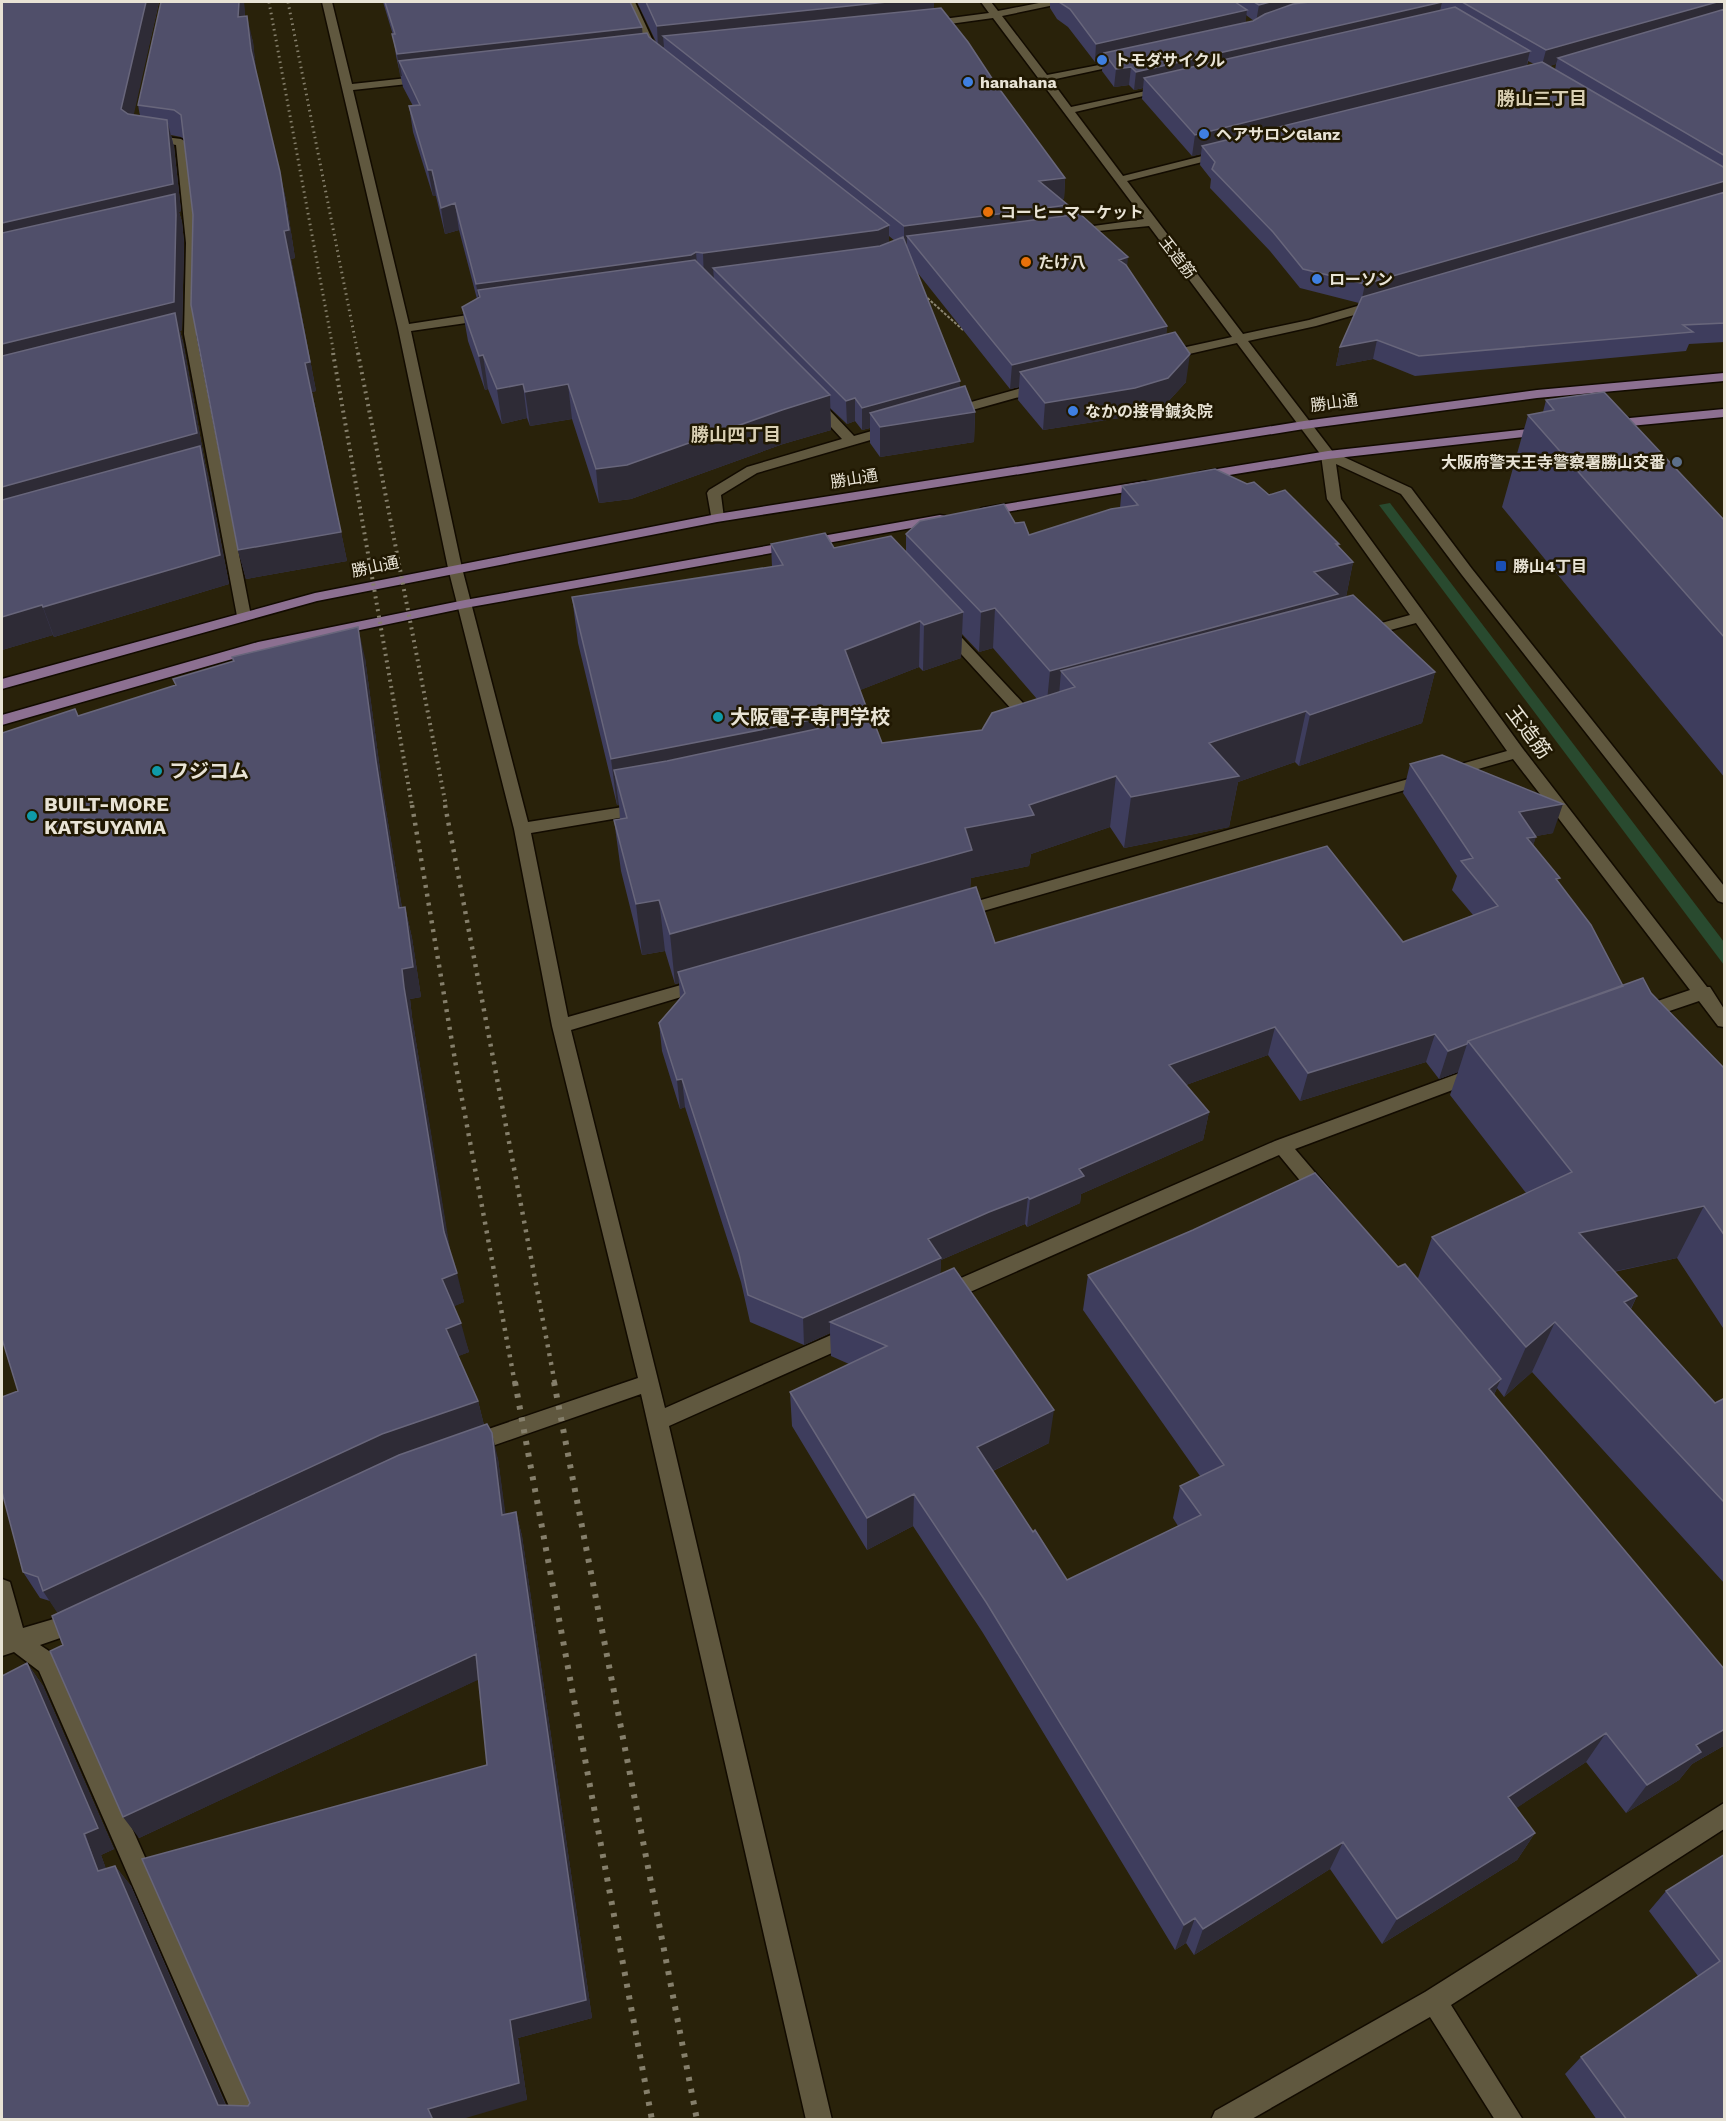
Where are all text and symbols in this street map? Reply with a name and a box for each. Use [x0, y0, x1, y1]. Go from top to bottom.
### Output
place label: トモダサイクル [1114, 51, 1225, 70]
marker: トモダサイクル [1095, 53, 1109, 67]
place label: hanahana [980, 73, 1057, 92]
marker: hanahana [961, 75, 975, 89]
district label: 勝山三丁目 [1497, 88, 1587, 109]
place label: ヘアサロンGlanz [1216, 125, 1340, 144]
marker: ヘアサロンGlanz [1197, 127, 1211, 141]
place label: コーヒーマーケット [1000, 203, 1144, 222]
marker: コーヒーマーケット [981, 205, 995, 219]
street label: 玉造筋 [1155, 233, 1200, 282]
place label: たけ八 [1038, 253, 1086, 272]
marker: たけ八 [1019, 255, 1033, 269]
place label: ローソン [1329, 270, 1393, 289]
marker: ローソン [1310, 272, 1324, 286]
street label: 勝山通 [1309, 390, 1359, 415]
place label: なかの接骨鍼灸院 [1085, 402, 1213, 421]
marker: なかの接骨鍼灸院 [1066, 404, 1080, 418]
district label: 勝山四丁目 [691, 424, 781, 445]
place label: 大阪府警天王寺警察署勝山交番 [1441, 453, 1665, 472]
marker: 大阪府警天王寺警察署勝山交番 [1670, 455, 1684, 469]
street label: 勝山通 [829, 465, 879, 492]
street label: 勝山通 [350, 552, 401, 581]
place label: 勝山4丁目 [1513, 557, 1587, 576]
marker: 勝山4丁目 [1494, 559, 1508, 573]
street label: 玉造筋 [1501, 701, 1557, 763]
place label: 大阪電子専門学校 [730, 705, 890, 729]
marker: 大阪電子専門学校 [711, 710, 725, 724]
place label: フジコム [169, 759, 249, 783]
marker: フジコム [150, 764, 164, 778]
place label: BUILT-MORE KATSUYAMA [44, 792, 169, 839]
marker: BUILT-MORE KATSUYAMA [25, 809, 39, 823]

